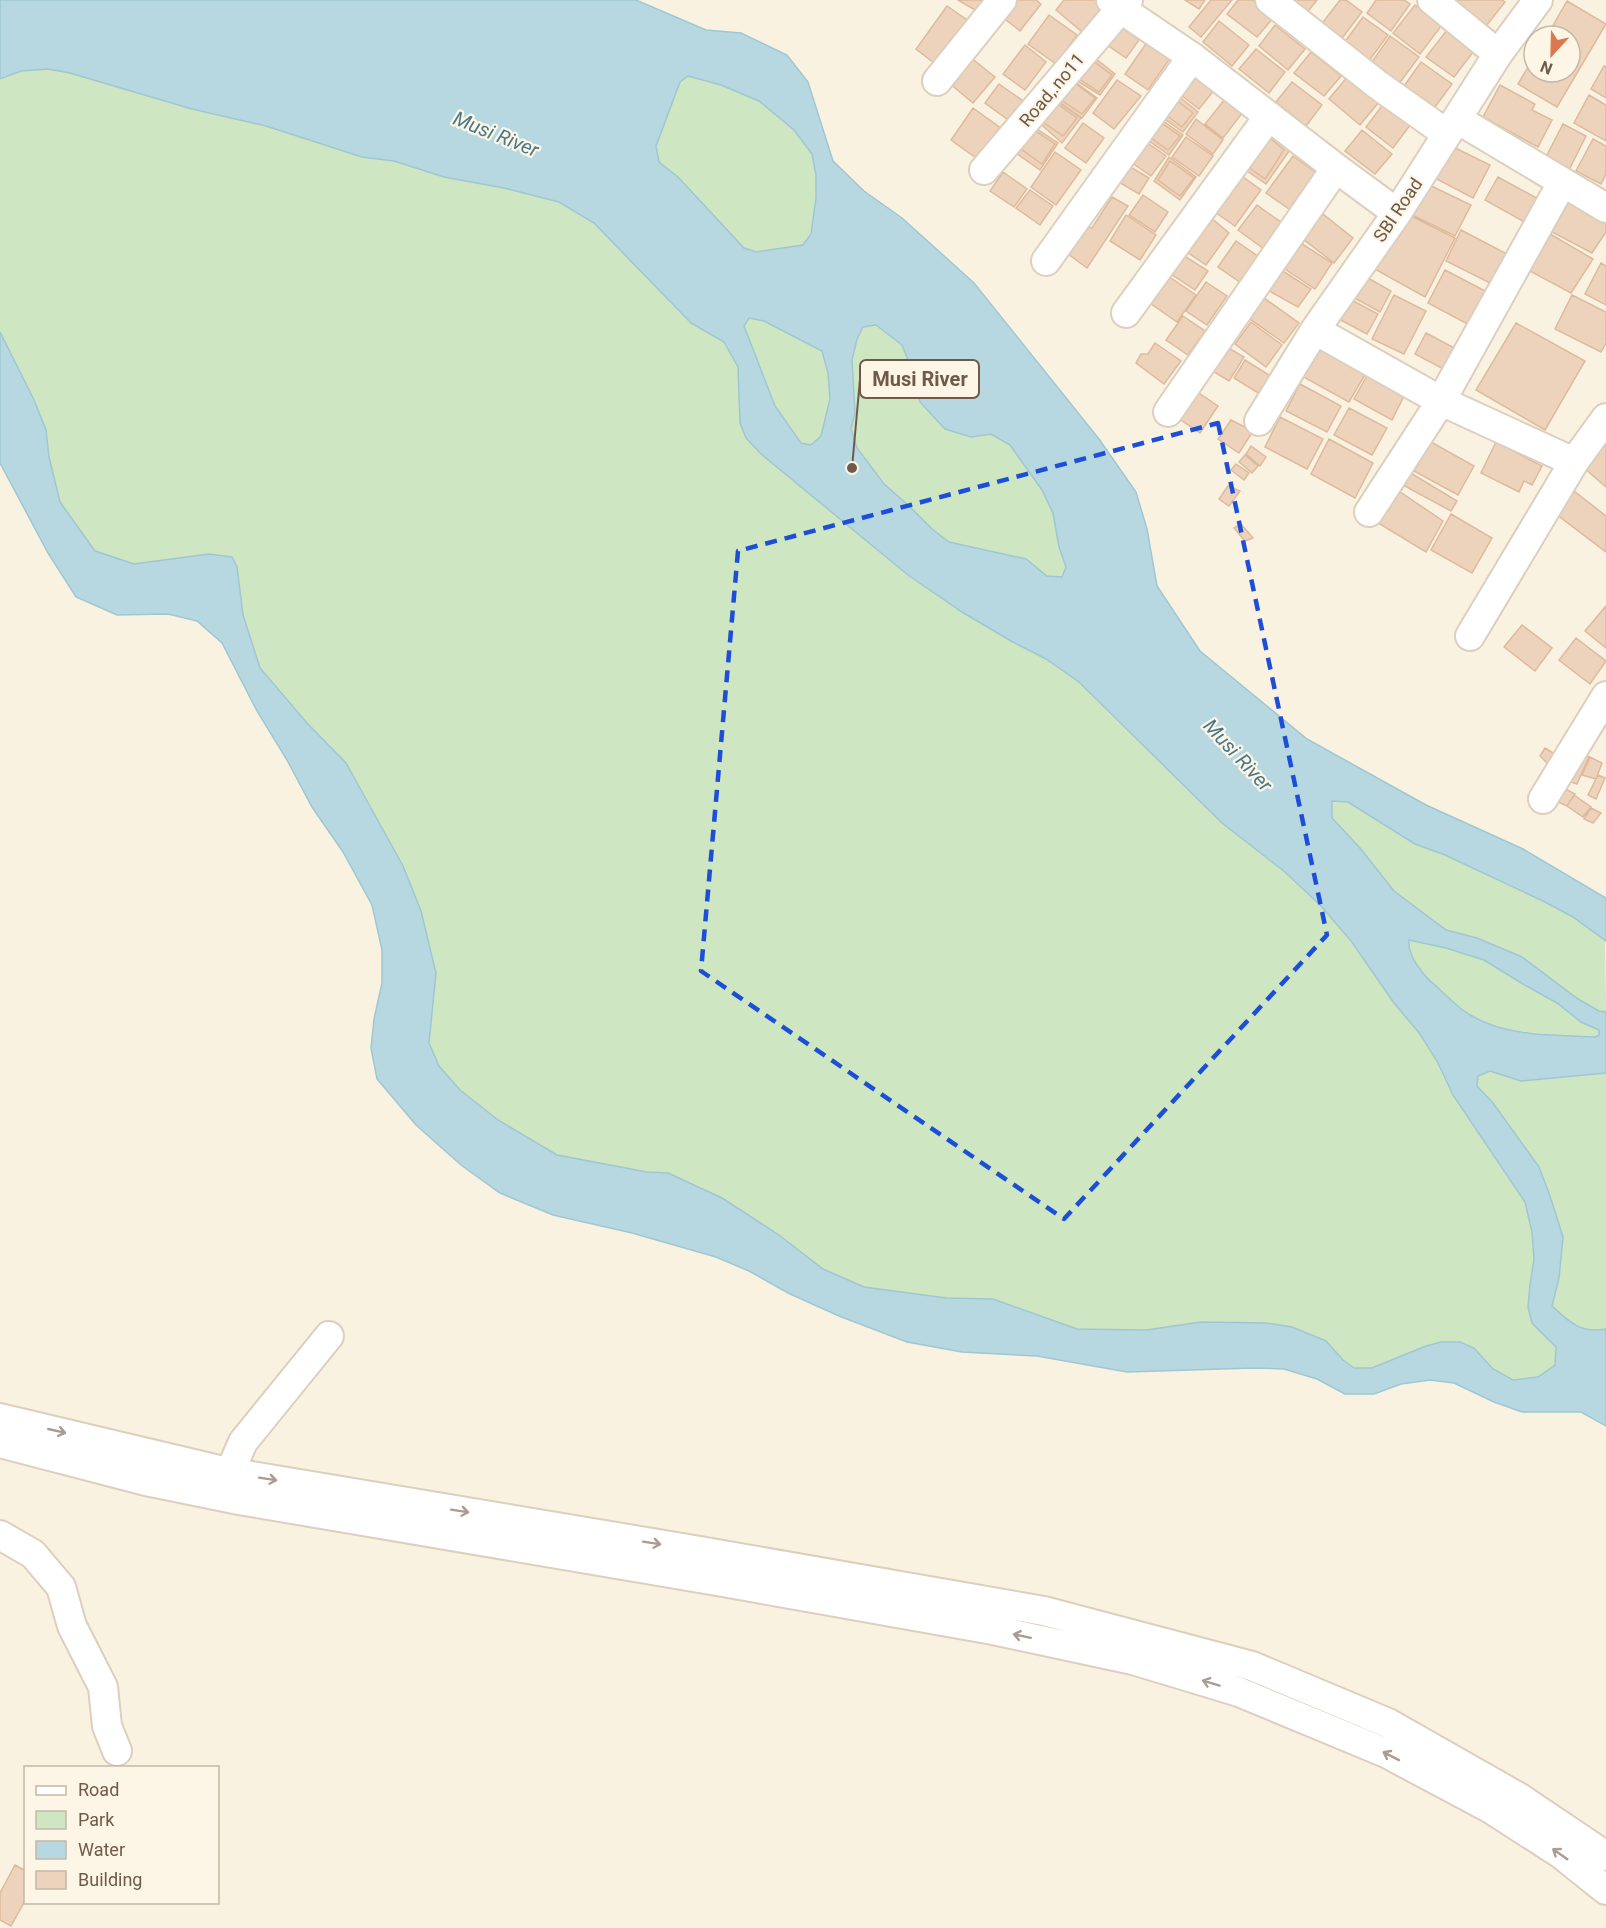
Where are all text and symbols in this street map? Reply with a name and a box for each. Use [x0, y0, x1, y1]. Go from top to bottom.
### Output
north arrow [1522, 24, 1582, 84]
street label: Road,.no11 [1015, 48, 1089, 131]
text: N [1538, 57, 1555, 78]
water label: Musi River [450, 106, 544, 163]
street label: SBI Road [1369, 174, 1427, 246]
callout: Musi River [860, 360, 979, 398]
text: Musi River [872, 367, 968, 391]
water label: Musi River [1199, 714, 1278, 797]
one-way arrow [47, 1426, 66, 1438]
one-way arrow [257, 1474, 277, 1485]
one-way arrow [450, 1506, 469, 1517]
one-way arrow [642, 1537, 662, 1548]
one-way arrow [1012, 1630, 1032, 1641]
one-way arrow [1202, 1677, 1221, 1688]
one-way arrow [1383, 1750, 1401, 1761]
legend [24, 1766, 219, 1904]
text: Road [78, 1779, 119, 1800]
text: Park [78, 1809, 115, 1830]
text: Water [78, 1839, 125, 1860]
one-way arrow [1552, 1848, 1569, 1860]
text: Building [78, 1869, 142, 1890]

